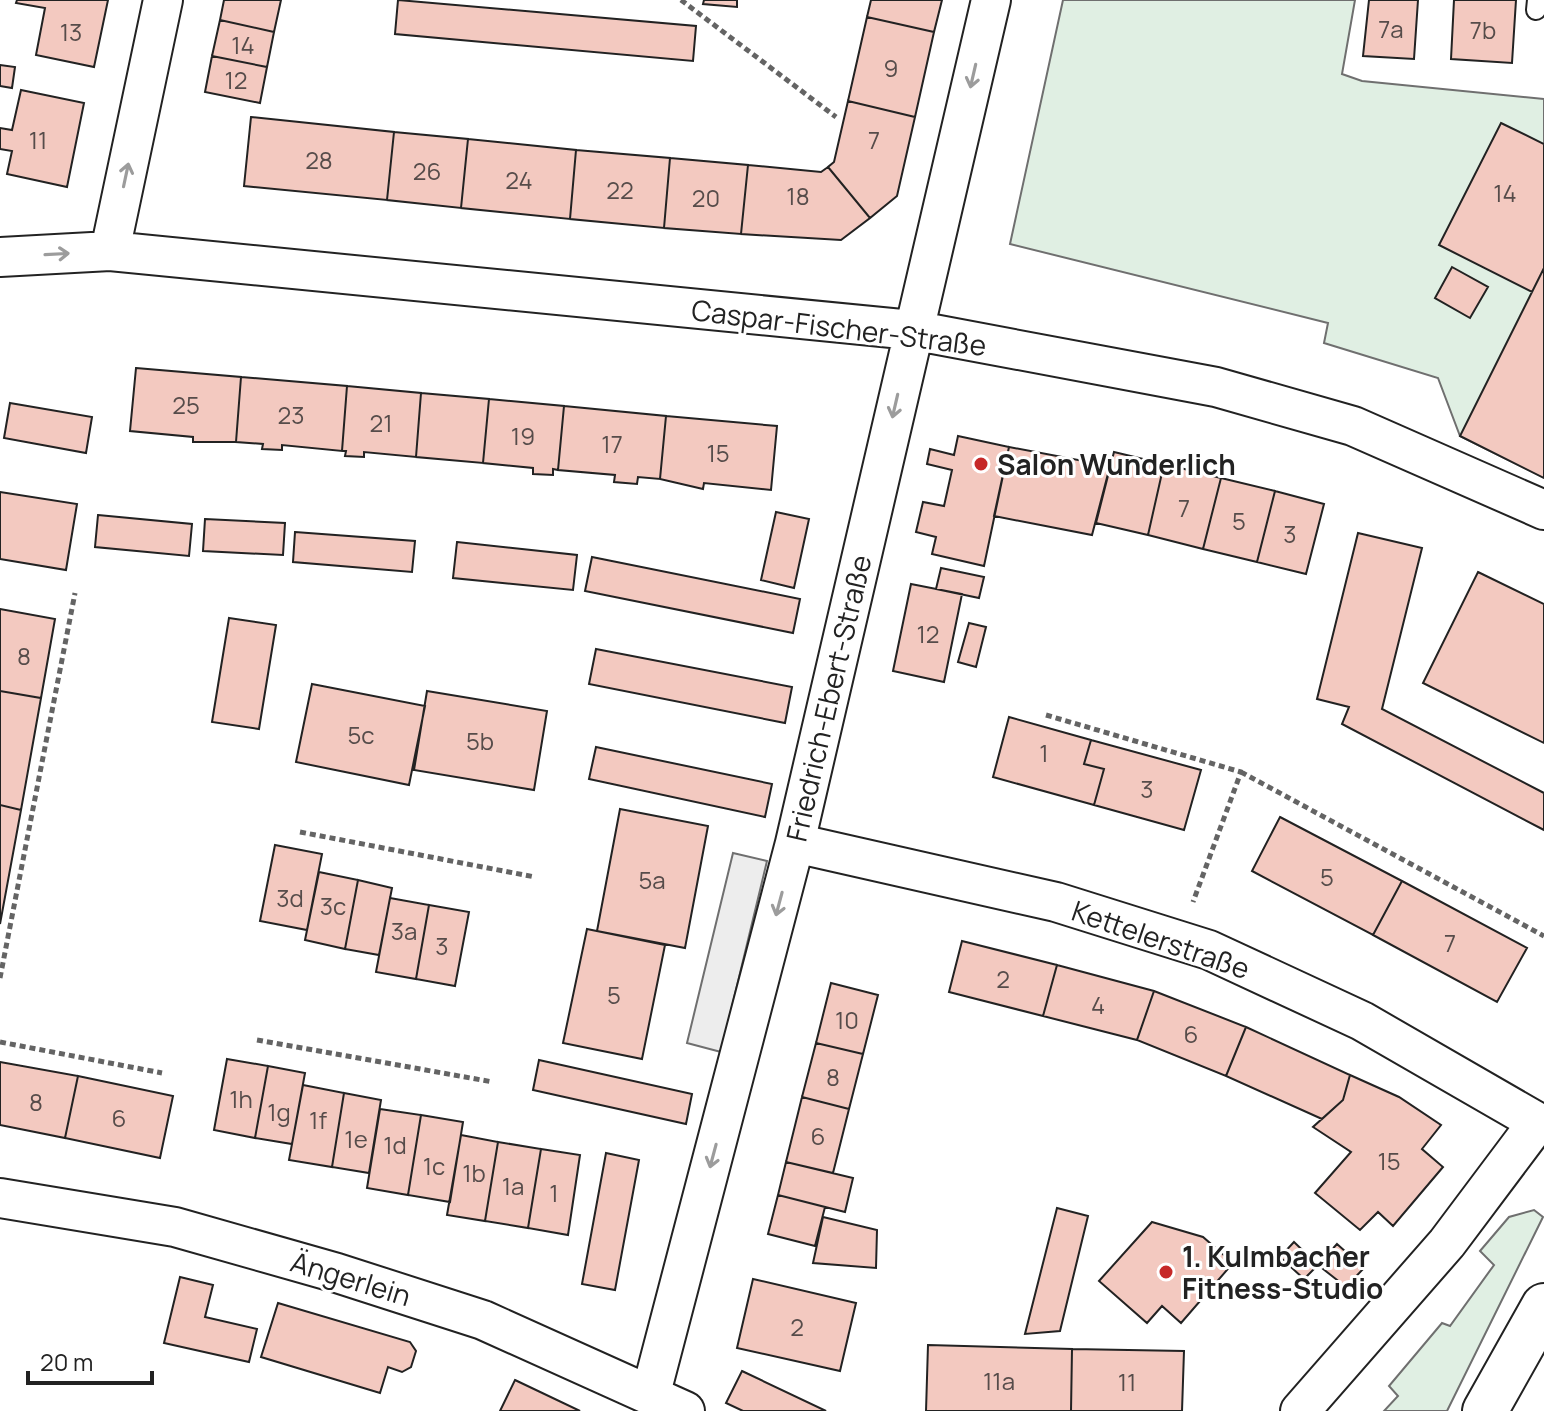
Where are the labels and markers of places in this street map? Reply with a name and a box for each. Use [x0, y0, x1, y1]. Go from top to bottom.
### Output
place label: Salon Wunderlich [997, 445, 1236, 483]
marker: Salon Wunderlich [972, 455, 990, 473]
place label: 1. Kulmbacher Fitness-Studio [1182, 1237, 1383, 1307]
marker: 1. Kulmbacher Fitness-Studio [1157, 1263, 1175, 1281]

